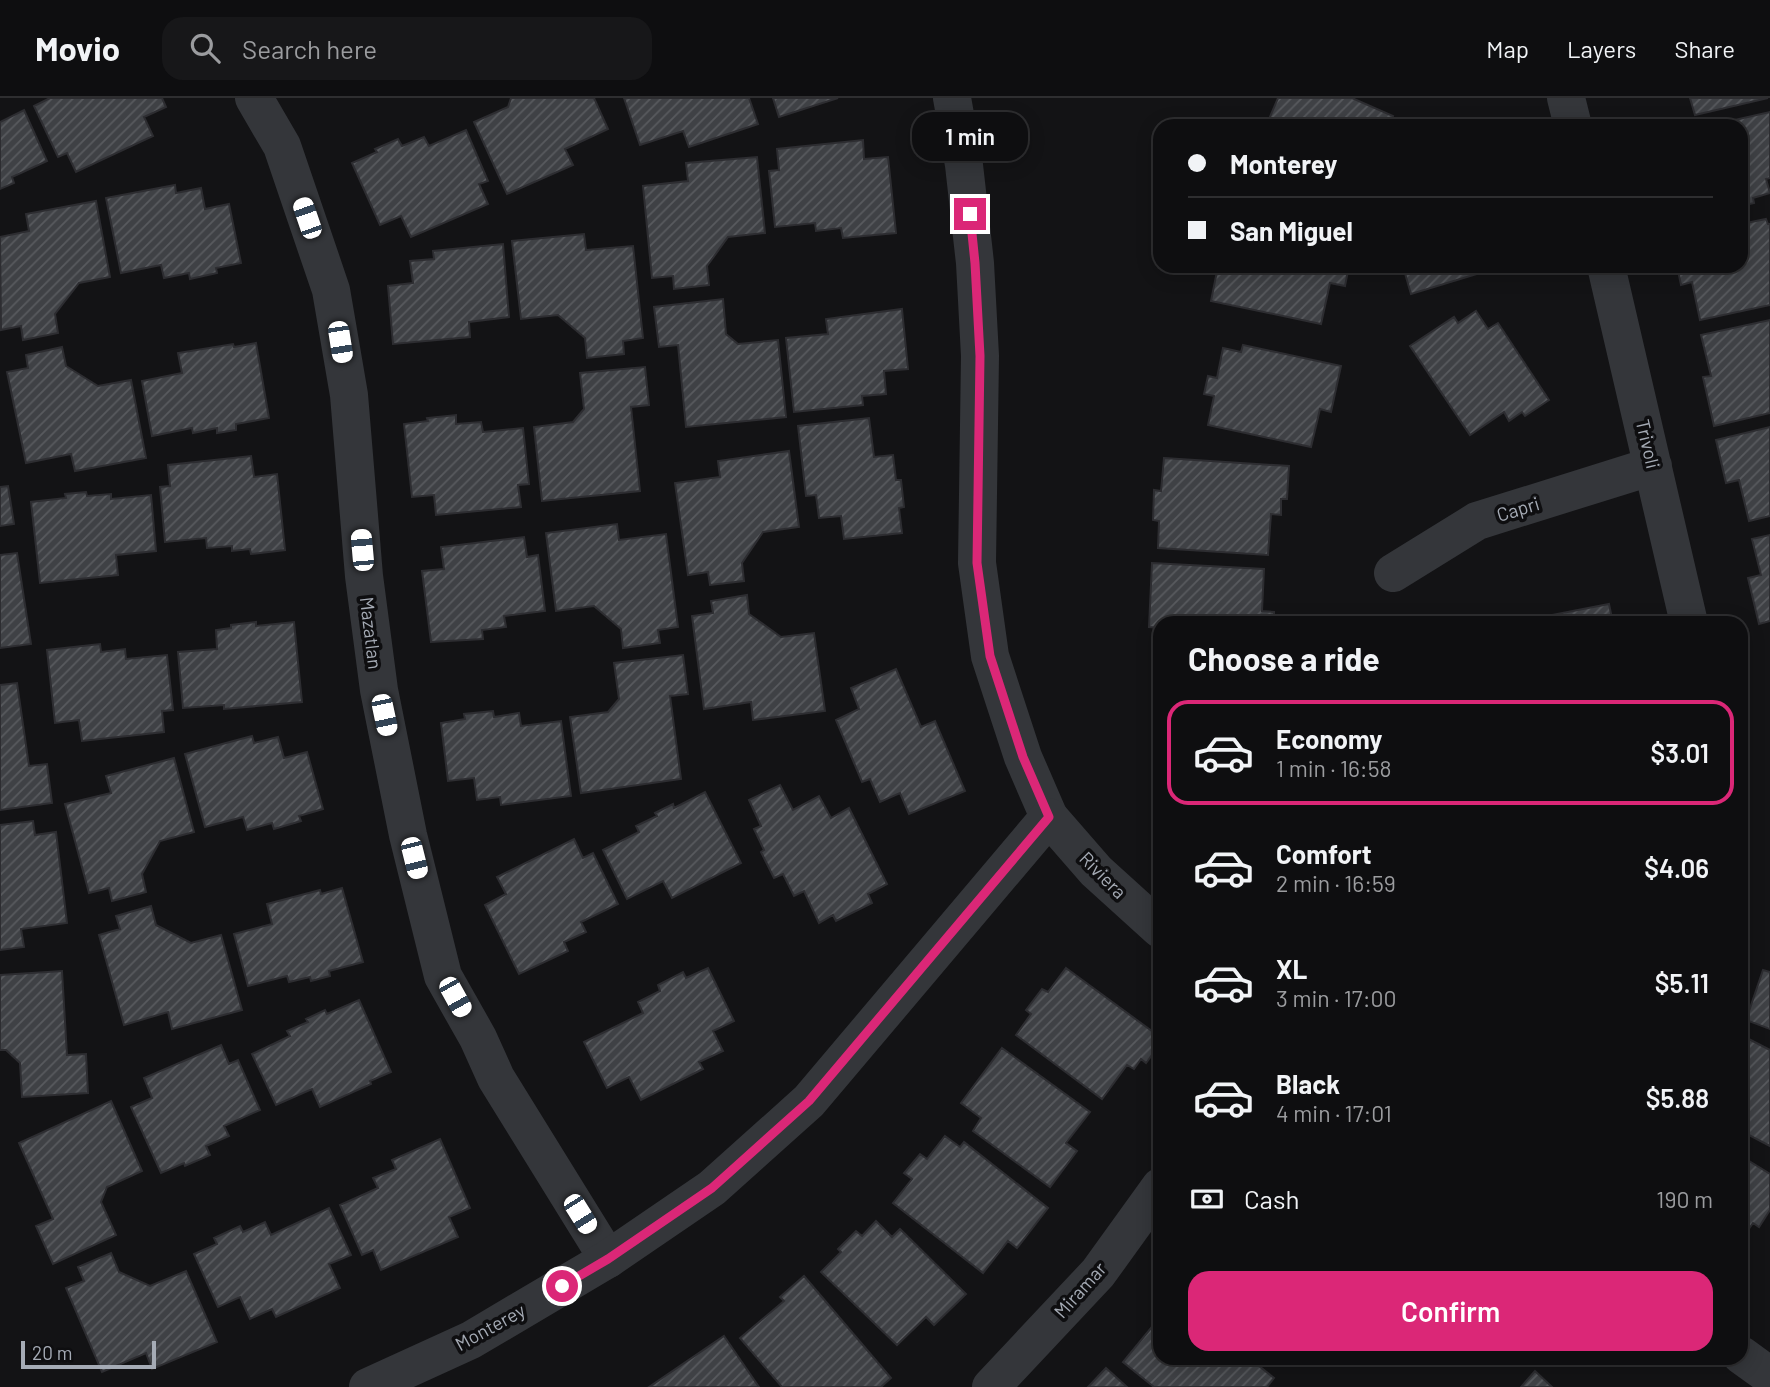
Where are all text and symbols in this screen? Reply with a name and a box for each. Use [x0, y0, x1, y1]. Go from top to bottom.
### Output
search box [162, 17, 652, 80]
text: Movio [35, 28, 120, 68]
icon: search [186, 29, 224, 67]
text: Search here [242, 33, 377, 64]
text: Map [1486, 34, 1529, 63]
text: Layers [1567, 34, 1636, 63]
text: Share [1674, 34, 1735, 63]
callout: 1 min [912, 113, 1028, 162]
text: 1 min [945, 122, 995, 150]
text: Monterey [1230, 148, 1337, 179]
car [291, 195, 324, 241]
route end [954, 198, 986, 230]
text: San Miguel [1230, 215, 1353, 246]
car [327, 320, 354, 364]
street label: Trivoli [1632, 417, 1665, 471]
street label: Capri [1494, 491, 1542, 526]
car [350, 528, 375, 572]
street label: Mazatlan [356, 595, 387, 670]
text: Choose a ride [1188, 639, 1380, 677]
car [370, 692, 399, 738]
icon: car [1192, 721, 1255, 784]
text: Economy [1276, 723, 1382, 754]
text: $3.01 [1651, 737, 1709, 768]
text: 1 min · 16:58 [1276, 754, 1391, 782]
car [399, 835, 430, 881]
icon: car [1192, 836, 1255, 899]
text: Comfort [1276, 838, 1372, 869]
street label: Riviera [1075, 846, 1132, 903]
text: $4.06 [1644, 852, 1709, 883]
text: 2 min · 16:59 [1276, 869, 1396, 897]
icon: car [1192, 951, 1255, 1014]
text: XL [1276, 953, 1307, 984]
text: $5.11 [1655, 967, 1709, 998]
car [436, 974, 475, 1020]
text: 3 min · 17:00 [1276, 984, 1396, 1012]
icon: car [1192, 1066, 1255, 1129]
text: Black [1276, 1068, 1340, 1099]
text: $5.88 [1646, 1082, 1709, 1113]
text: 4 min · 17:01 [1276, 1099, 1392, 1127]
icon: cash [1188, 1180, 1226, 1218]
text: Cash [1244, 1183, 1299, 1214]
text: 190 m [1656, 1185, 1713, 1213]
car [560, 1191, 601, 1237]
street label: Miramar [1049, 1257, 1111, 1322]
route start [546, 1270, 578, 1302]
button: Confirm [1188, 1271, 1713, 1351]
street label: Monterey [451, 1298, 529, 1355]
scale bar [21, 1338, 156, 1370]
text: 20 m [32, 1341, 72, 1364]

